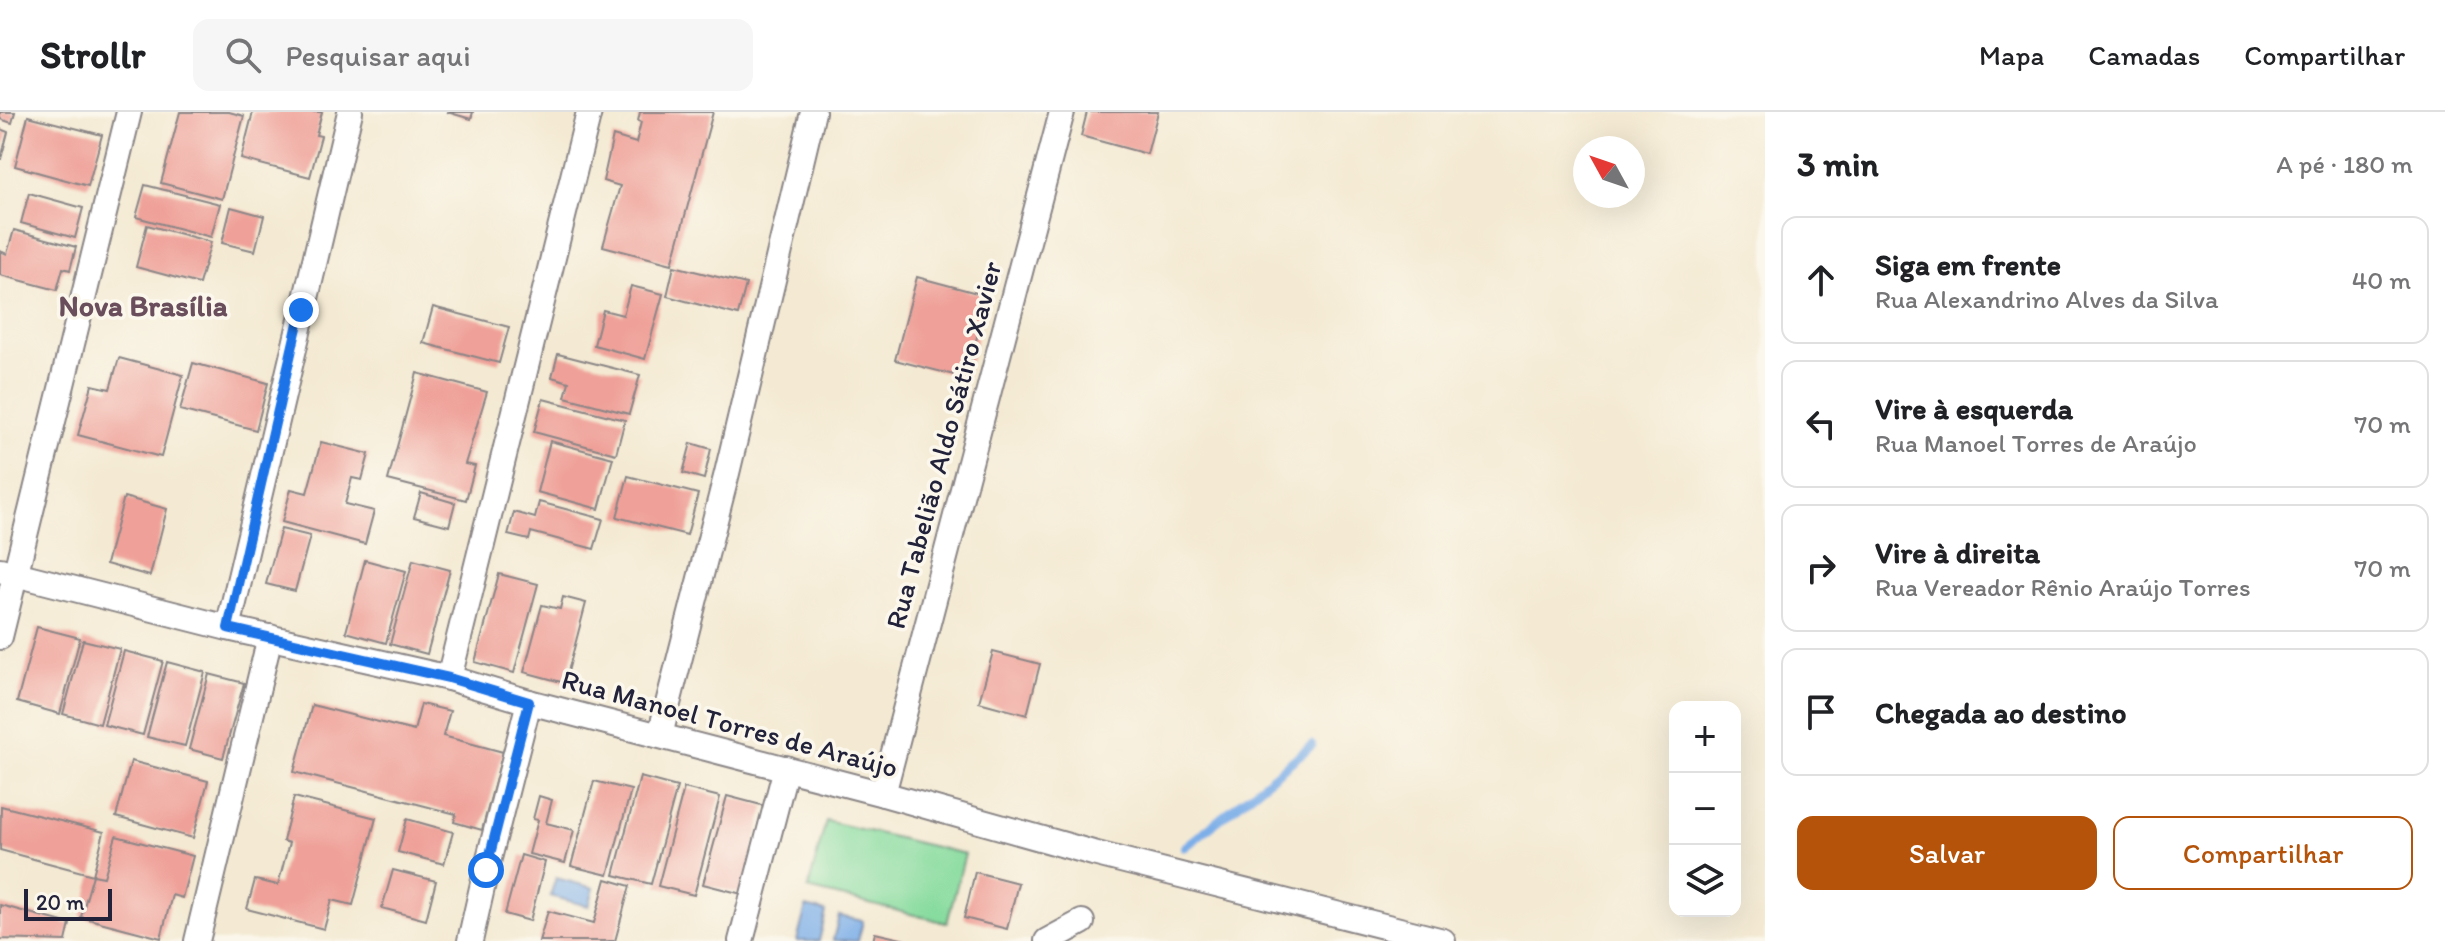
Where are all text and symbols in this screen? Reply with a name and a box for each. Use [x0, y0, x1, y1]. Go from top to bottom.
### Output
search box [193, 19, 753, 91]
text: Strollr [40, 32, 145, 78]
icon: search [221, 33, 265, 77]
text: Pesquisar aqui [285, 37, 471, 74]
text: Mapa [1979, 38, 2044, 72]
text: Camadas [2088, 38, 2200, 72]
text: Compartilhar [2244, 38, 2405, 72]
north arrow [1573, 136, 1645, 208]
text: 3 min [1797, 144, 1879, 185]
text: A pé · 180 m [2276, 148, 2413, 180]
text: Siga em frente [1875, 246, 2061, 283]
street label: Rua Tabelião Aldo Sátiro Xavier [878, 257, 1009, 632]
icon: ahead [1799, 258, 1843, 302]
text: 40 m [2352, 264, 2411, 296]
text: Rua Alexandrino Alves da Silva [1875, 283, 2219, 315]
district label: Nova Brasília [59, 287, 228, 324]
route end [283, 292, 319, 328]
text: Vire à esquerda [1875, 390, 2073, 427]
icon: left [1799, 402, 1843, 446]
text: 70 m [2354, 408, 2411, 440]
text: Rua Manoel Torres de Araújo [1875, 427, 2197, 459]
text: Vire à direita [1875, 534, 2040, 571]
icon: right [1799, 546, 1843, 590]
text: 70 m [2354, 552, 2411, 584]
text: Rua Vereador Rênio Araújo Torres [1875, 571, 2251, 603]
street label: Rua Manoel Torres de Araújo [558, 662, 902, 784]
icon: arrive [1799, 690, 1843, 734]
text: Chegada ao destino [1875, 694, 2127, 731]
map controls [1669, 701, 1741, 917]
button: + [1669, 701, 1741, 773]
button: − [1669, 773, 1741, 845]
button: Salvar [1797, 816, 2097, 890]
button: Compartilhar [2113, 816, 2413, 890]
button: layers [1669, 845, 1741, 917]
route start [468, 852, 504, 888]
scale bar [24, 885, 112, 921]
text: 20 m [36, 889, 85, 916]

